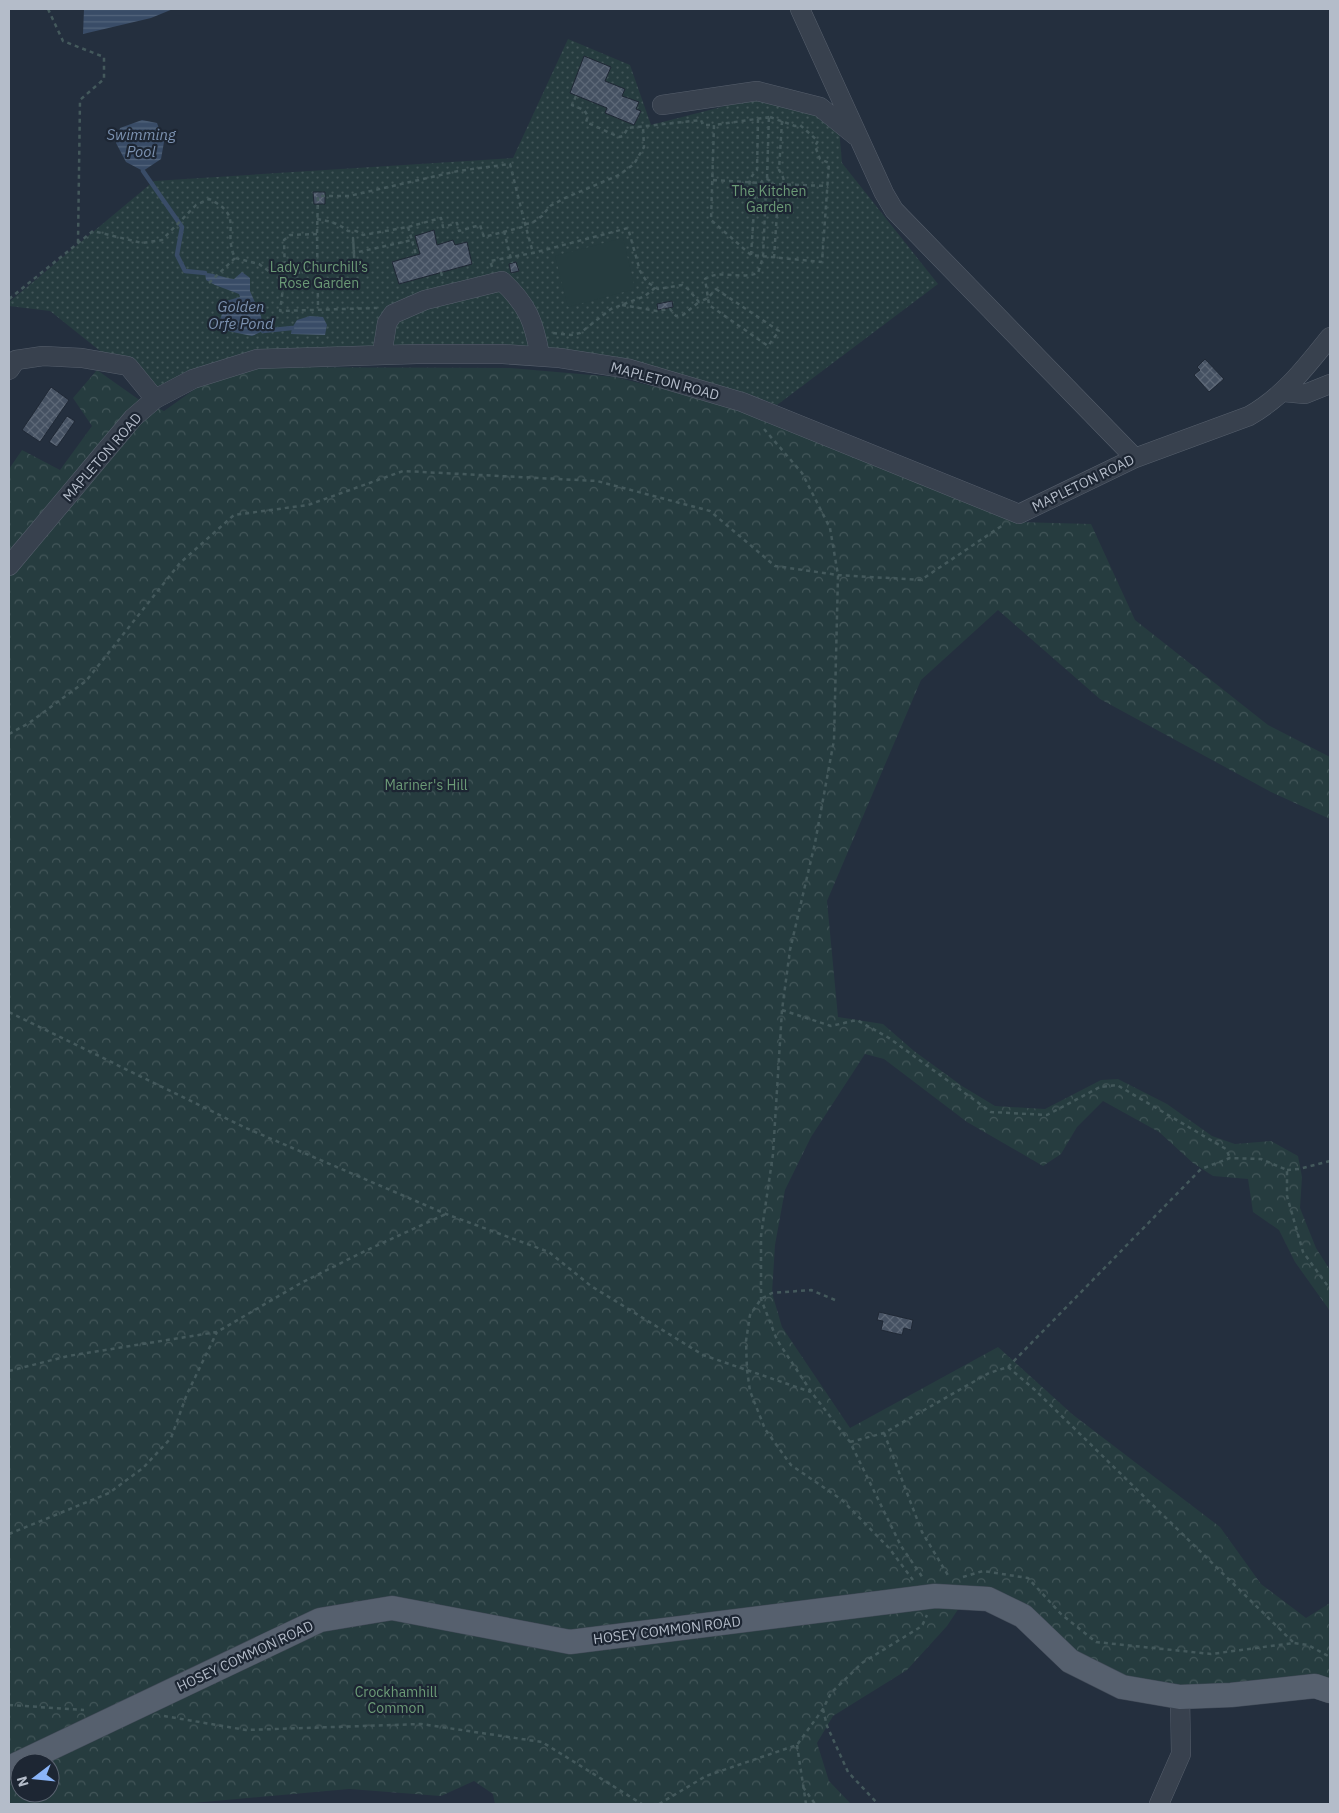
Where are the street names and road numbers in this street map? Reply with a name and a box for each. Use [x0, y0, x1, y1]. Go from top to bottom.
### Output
street label: MAPLETON ROAD [609, 358, 721, 404]
street label: MAPLETON ROAD [59, 409, 145, 505]
street label: MAPLETON ROAD [1029, 450, 1137, 516]
street label: HOSEY COMMON ROAD [592, 1612, 742, 1648]
street label: HOSEY COMMON ROAD [174, 1616, 316, 1696]

